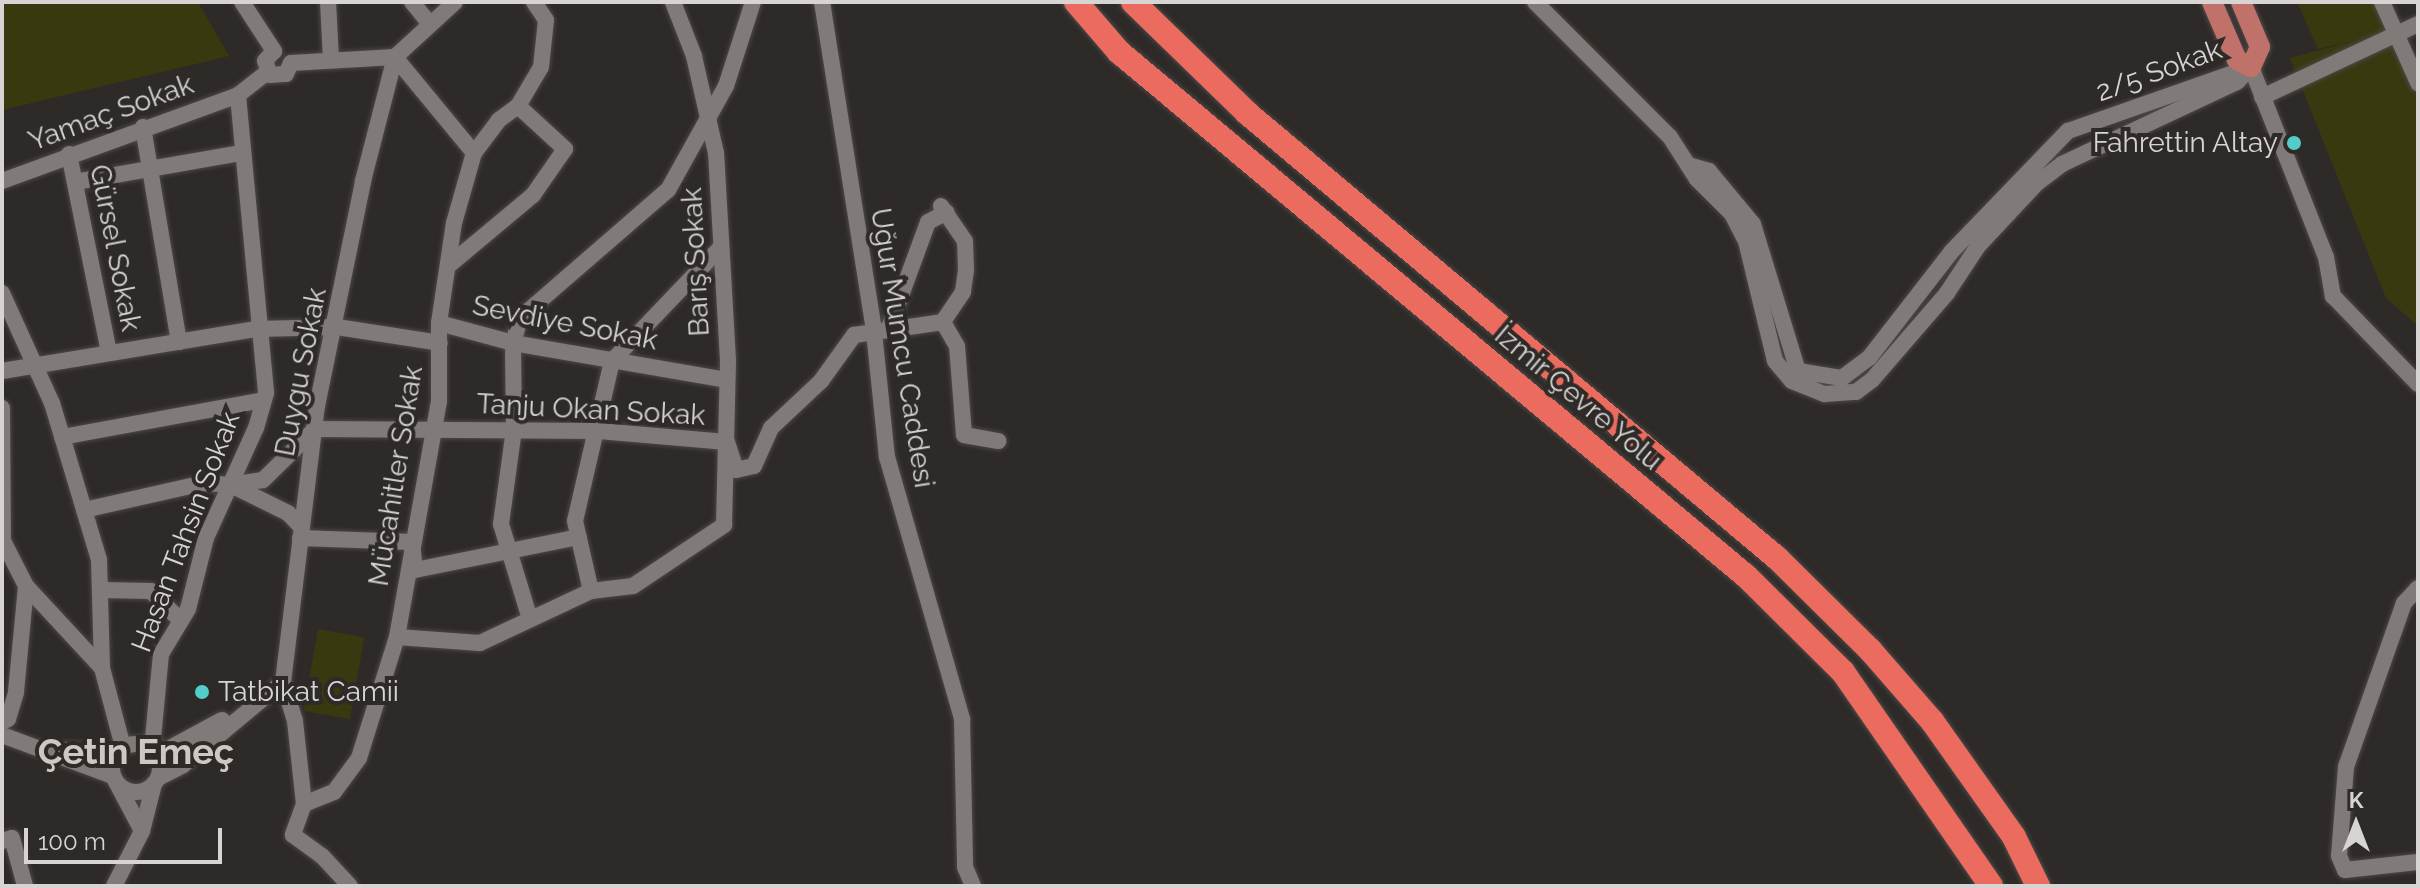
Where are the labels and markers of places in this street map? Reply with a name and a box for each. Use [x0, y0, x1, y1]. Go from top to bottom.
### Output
place label: Fahrettin Altay [2092, 126, 2278, 160]
marker: Fahrettin Altay [2285, 134, 2303, 152]
place label: Tatbikat Camii [218, 675, 399, 709]
marker: Tatbikat Camii [193, 683, 211, 701]

